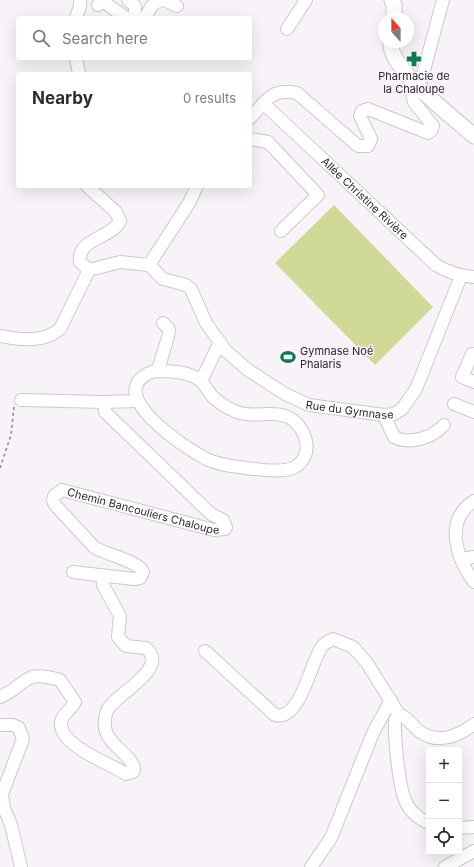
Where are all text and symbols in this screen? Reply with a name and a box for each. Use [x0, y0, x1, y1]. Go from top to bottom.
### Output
north arrow [378, 12, 414, 48]
search box [16, 16, 252, 60]
icon: search [30, 27, 52, 49]
text: Search here [62, 29, 148, 48]
pharmacy icon: Pharmacie de la Chaloupe [405, 50, 423, 68]
place label: Pharmacie de la Chaloupe [378, 69, 450, 96]
text: Nearby [32, 88, 93, 108]
text: 0 results [183, 90, 236, 106]
street label: Allée Christine Rivière [318, 154, 411, 242]
place label: Gymnase Noé Phalaris [300, 344, 373, 371]
sports icon: Gymnase Noé Phalaris [279, 348, 297, 366]
street label: Rue du Gymnase [305, 398, 394, 422]
street label: Chemin Bancouliers Chaloupe [66, 485, 220, 537]
map controls [426, 747, 462, 855]
button: + [426, 747, 462, 783]
button: − [426, 783, 462, 819]
button: locate [426, 819, 462, 855]

